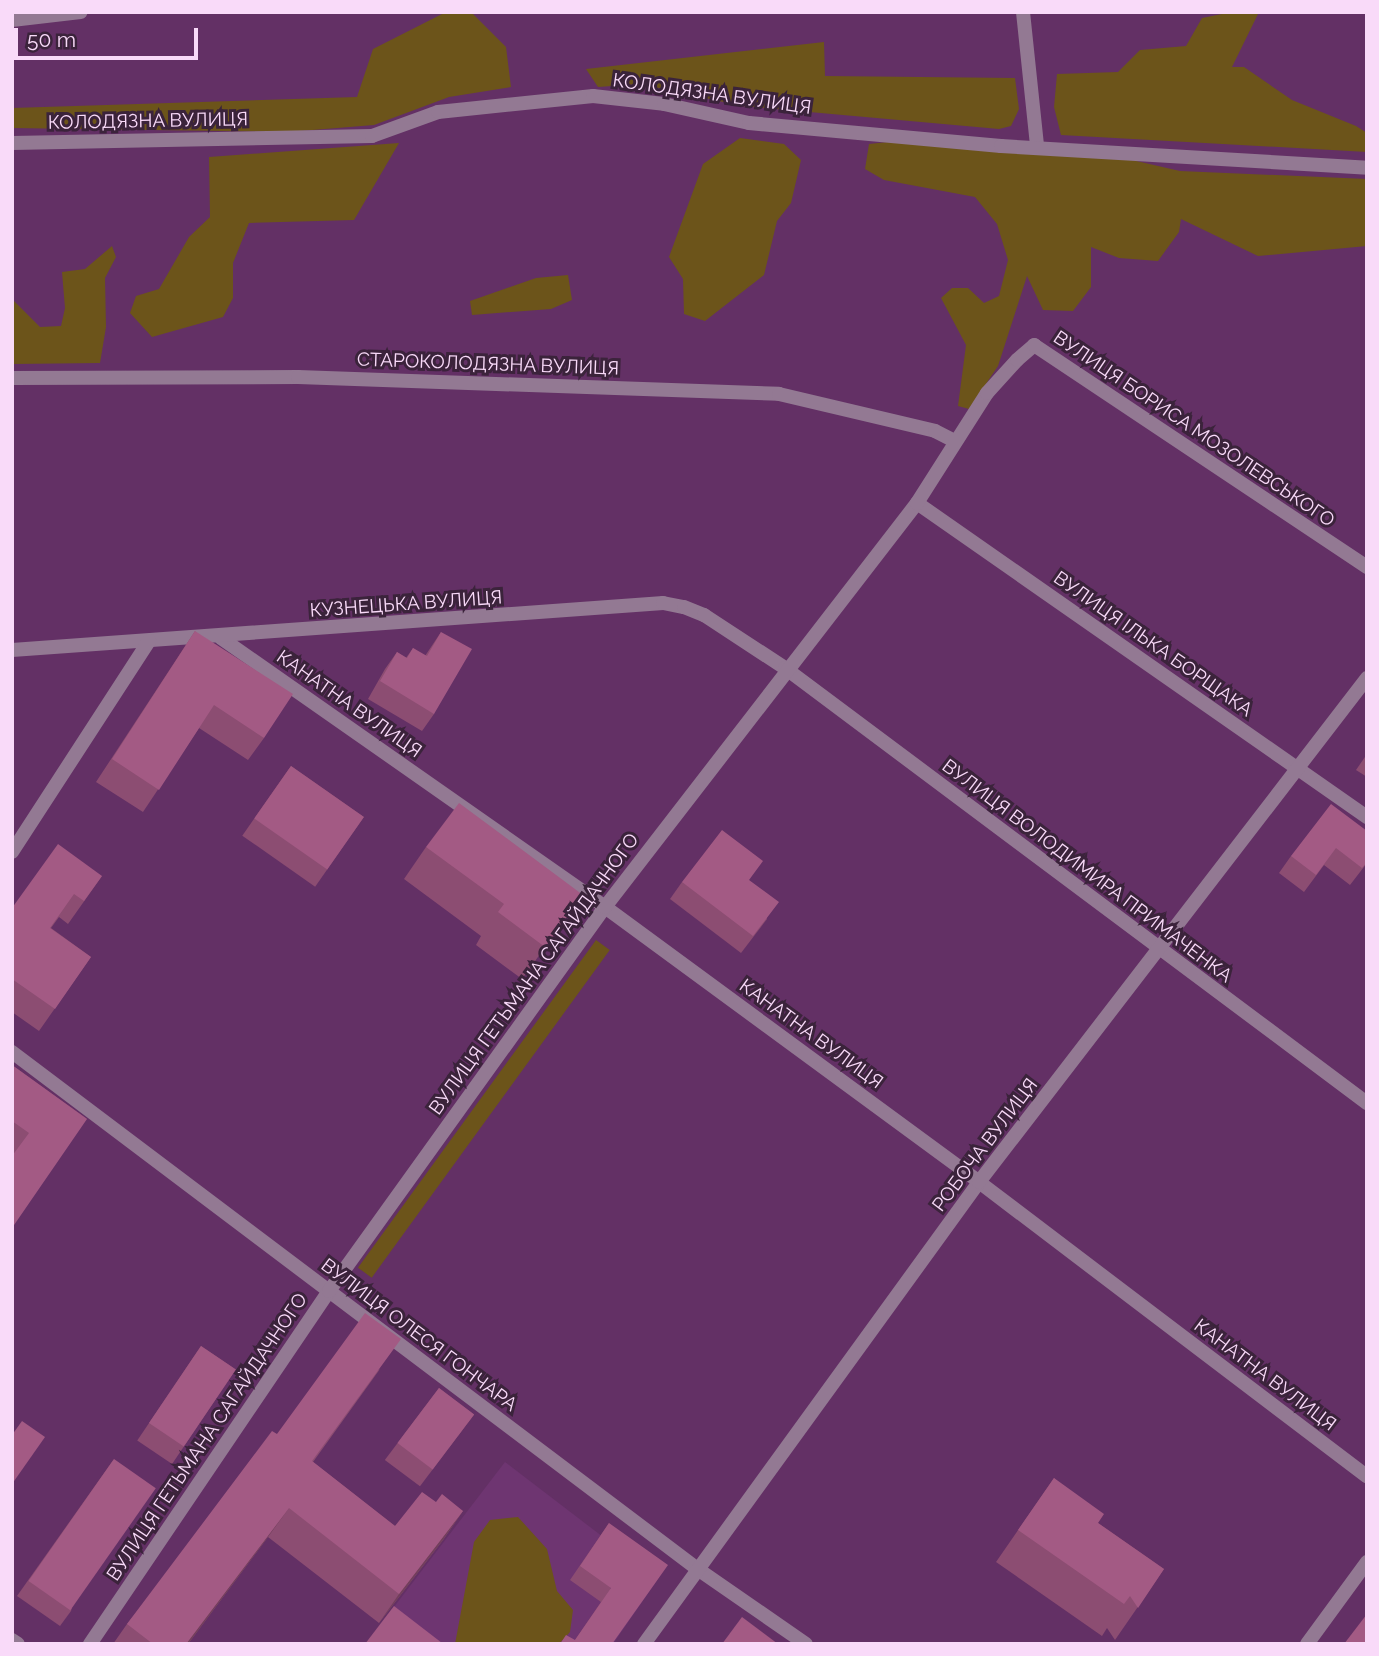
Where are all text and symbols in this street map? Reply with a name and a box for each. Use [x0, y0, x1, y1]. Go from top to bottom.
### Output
scale bar [18, 14, 201, 58]
text: 50 m [27, 27, 76, 52]
street label: КОЛОДЯЗНА ВУЛИЦЯ [611, 69, 813, 119]
street label: КОЛОДЯЗНА ВУЛИЦЯ [47, 108, 249, 134]
street label: ВУЛИЦЯ БОРИСА МОЗОЛЕВСЬКОГО [1049, 326, 1339, 532]
street label: СТАРОКОЛОДЯЗНА ВУЛИЦЯ [356, 348, 620, 380]
street label: ВУЛИЦЯ ІЛЬКА БОРЩАКА [1049, 566, 1257, 722]
street label: КУЗНЕЦЬКА ВУЛИЦЯ [309, 586, 503, 622]
street label: КАНАТНА ВУЛИЦЯ [272, 645, 426, 763]
street label: ВУЛИЦЯ ВОЛОДИМИРА ПРИМАЧЕНКА [937, 754, 1237, 988]
street label: ВУЛИЦЯ ГЕТЬМАНА САГАЙДАЧНОГО [424, 829, 644, 1119]
street label: КАНАТНА ВУЛИЦЯ [735, 974, 887, 1094]
street label: РОБОЧА ВУЛИЦЯ [927, 1074, 1043, 1216]
street label: ВУЛИЦЯ ОЛЕСЯ ГОНЧАРА [316, 1254, 522, 1416]
street label: ВУЛИЦЯ ГЕТЬМАНА САГАЙДАЧНОГО [102, 1289, 312, 1585]
street label: КАНАТНА ВУЛИЦЯ [1189, 1314, 1341, 1436]

